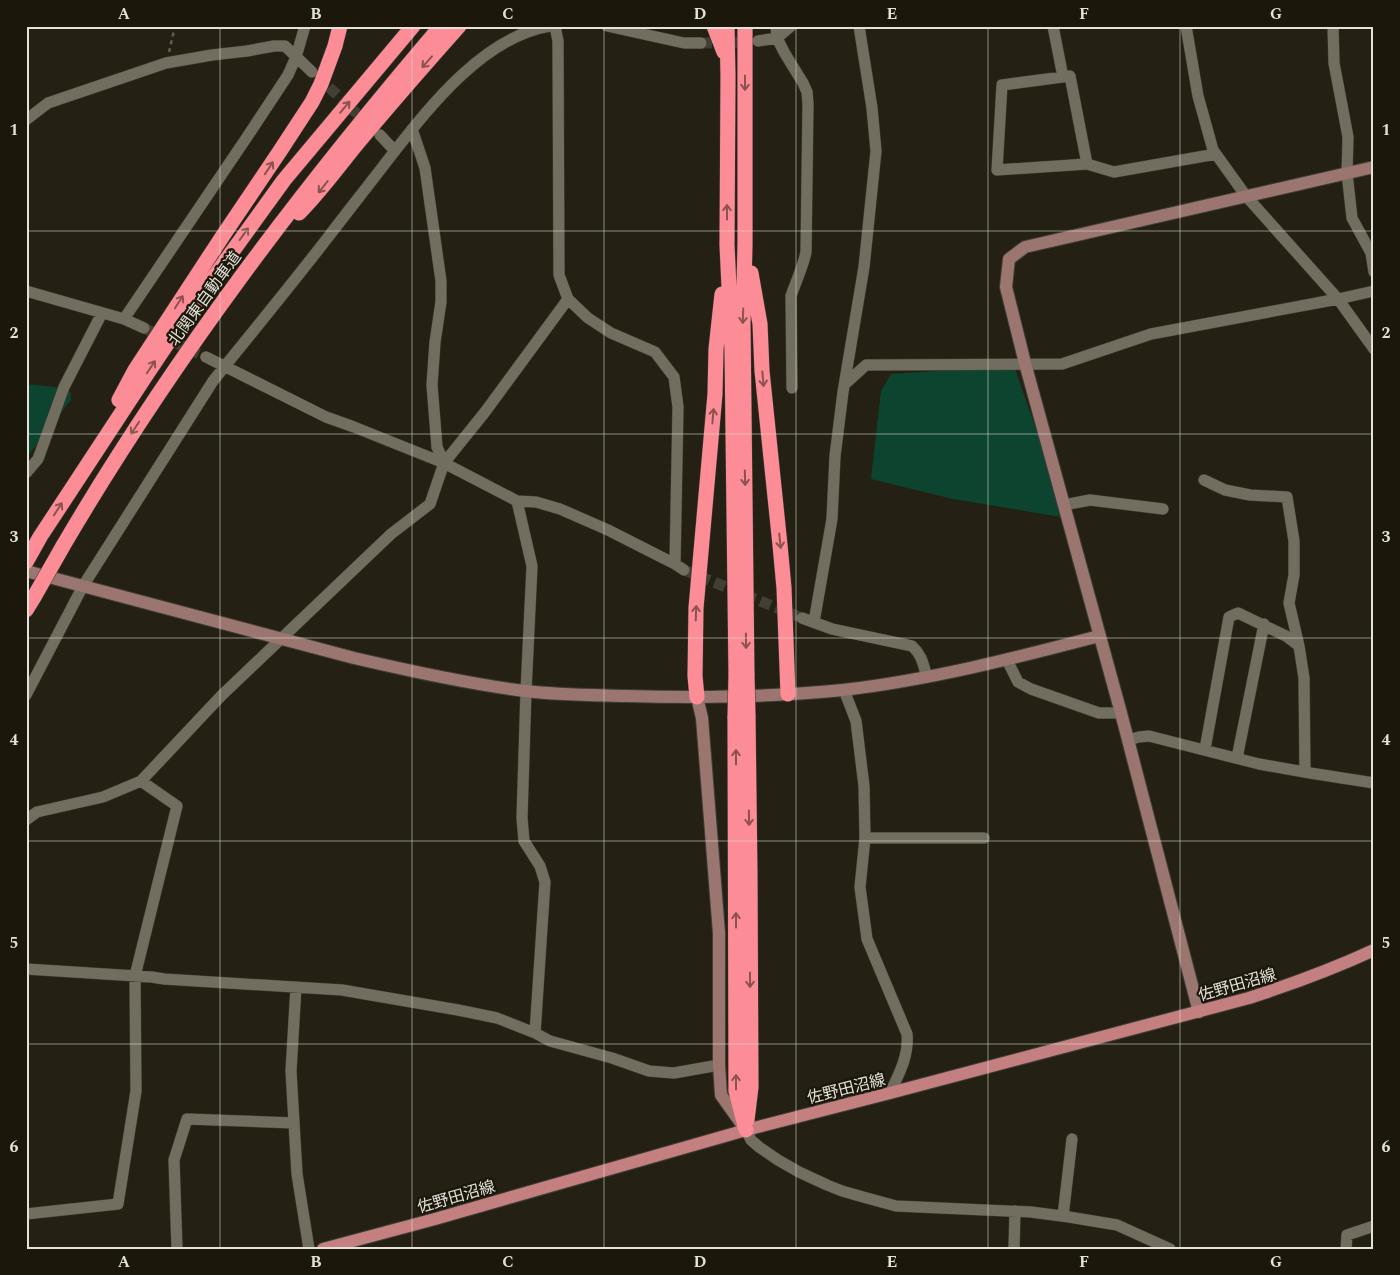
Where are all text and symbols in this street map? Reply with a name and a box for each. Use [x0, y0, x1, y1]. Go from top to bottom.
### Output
text: A [118, 2, 131, 26]
text: B [310, 2, 322, 26]
text: C [502, 2, 514, 26]
text: D [694, 2, 707, 26]
text: E [887, 2, 897, 26]
text: F [1079, 2, 1089, 26]
text: G [1270, 2, 1282, 26]
one-way arrow [421, 56, 432, 69]
one-way arrow [740, 74, 750, 91]
one-way arrow [339, 101, 350, 114]
text: 1 [10, 118, 18, 142]
text: 1 [1382, 118, 1390, 142]
one-way arrow [264, 161, 274, 175]
one-way arrow [317, 180, 328, 193]
one-way arrow [722, 204, 732, 220]
one-way arrow [239, 227, 249, 241]
street label: 北関東自動車道 [162, 246, 247, 351]
one-way arrow [174, 296, 184, 310]
one-way arrow [739, 308, 748, 324]
text: 2 [10, 321, 19, 345]
text: 2 [1382, 321, 1391, 345]
one-way arrow [146, 360, 156, 374]
one-way arrow [758, 371, 767, 387]
one-way arrow [708, 408, 718, 424]
one-way arrow [130, 421, 140, 435]
one-way arrow [740, 470, 750, 486]
one-way arrow [53, 502, 64, 516]
text: 3 [10, 525, 19, 549]
text: 3 [1382, 525, 1391, 549]
one-way arrow [775, 533, 785, 549]
one-way arrow [691, 605, 701, 622]
one-way arrow [742, 633, 751, 649]
text: 4 [10, 728, 19, 752]
text: 4 [1382, 728, 1391, 752]
one-way arrow [731, 750, 741, 766]
one-way arrow [744, 809, 754, 825]
one-way arrow [731, 912, 741, 928]
text: 5 [10, 931, 18, 955]
text: 5 [1382, 931, 1390, 955]
street label: 佐野田沼線 [1196, 962, 1279, 1008]
one-way arrow [745, 972, 755, 988]
street label: 佐野田沼線 [805, 1068, 888, 1110]
one-way arrow [731, 1075, 741, 1091]
text: 6 [10, 1135, 19, 1159]
text: 6 [1382, 1135, 1391, 1159]
street label: 佐野田沼線 [415, 1174, 498, 1220]
text: A [118, 1250, 131, 1274]
text: B [310, 1250, 322, 1274]
text: C [502, 1250, 514, 1274]
text: D [694, 1250, 707, 1274]
text: E [887, 1250, 897, 1274]
text: F [1079, 1250, 1089, 1274]
text: G [1270, 1250, 1282, 1274]

